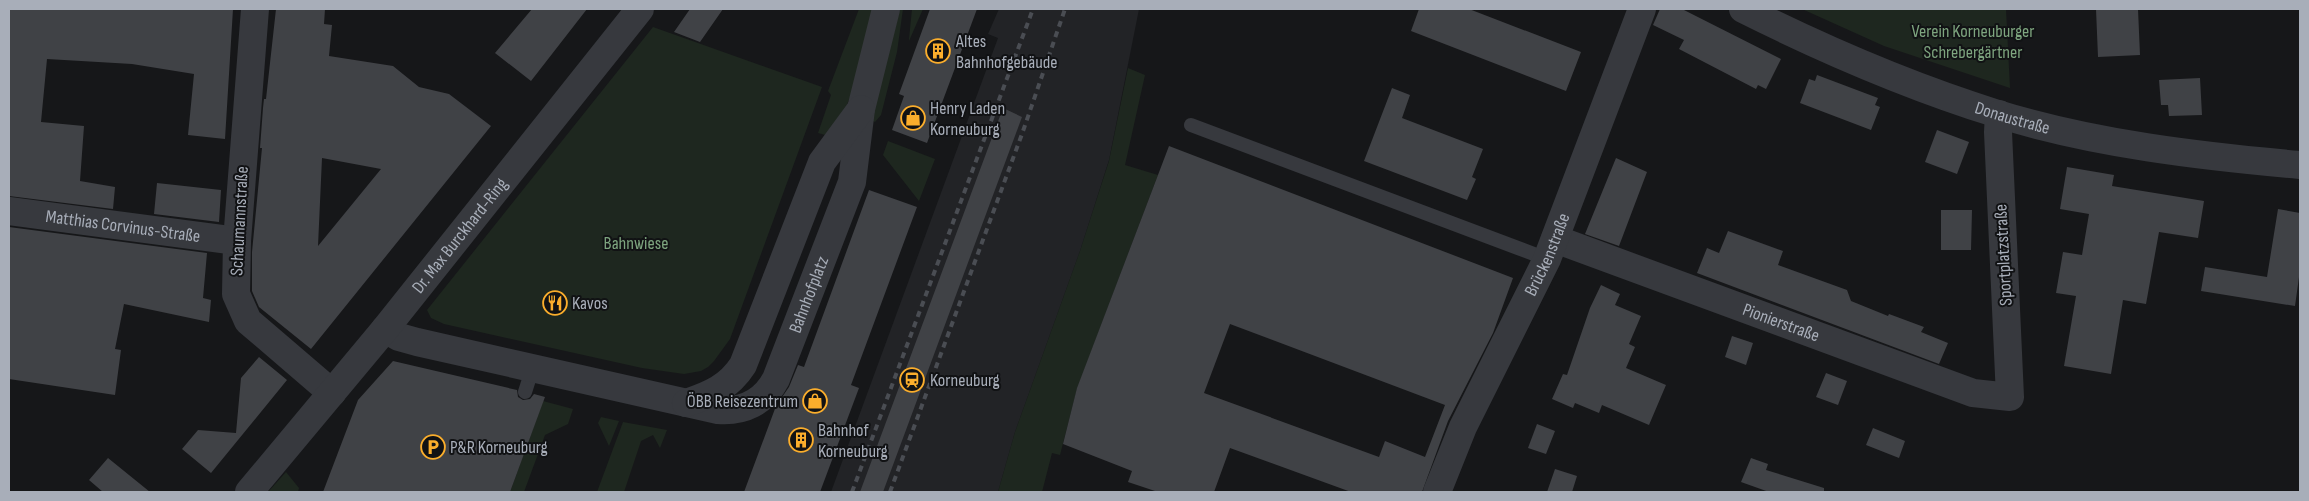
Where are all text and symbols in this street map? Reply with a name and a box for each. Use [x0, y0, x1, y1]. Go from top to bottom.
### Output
park label: Verein Korneuburger Schrebergärtner [1912, 21, 2034, 63]
place label: Altes Bahnhofgebäude [955, 31, 1057, 73]
building icon: Altes Bahnhofgebäude [925, 38, 951, 64]
street label: Donaustraße [1972, 97, 2052, 139]
place label: Henry Laden Korneuburg [930, 98, 1005, 140]
shop icon: Henry Laden Korneuburg [900, 105, 926, 131]
street label: Schaumannstraße [226, 166, 253, 276]
street label: Dr. Max Burckhard-Ring [408, 174, 512, 298]
street label: Sportplatzstraße [1990, 204, 2017, 306]
street label: Matthias Corvinus-Straße [44, 206, 202, 247]
street label: Brückenstraße [1520, 210, 1574, 300]
park label: Bahnwiese [604, 233, 668, 254]
street label: Bahnhofplatz [785, 253, 834, 336]
restaurant icon: Kavos [542, 290, 568, 316]
place label: Kavos [572, 293, 608, 314]
street label: Pionierstraße [1740, 299, 1822, 347]
station icon: Korneuburg [899, 367, 925, 393]
place label: Korneuburg [930, 370, 1000, 391]
shop icon: ÖBB Reisezentrum [802, 388, 828, 414]
place label: ÖBB Reisezentrum [687, 391, 798, 412]
place label: Bahnhof Korneuburg [818, 420, 888, 462]
building icon: Bahnhof Korneuburg [788, 427, 814, 453]
parking icon: P&R Korneuburg [420, 434, 446, 460]
place label: P&R Korneuburg [450, 437, 548, 458]

